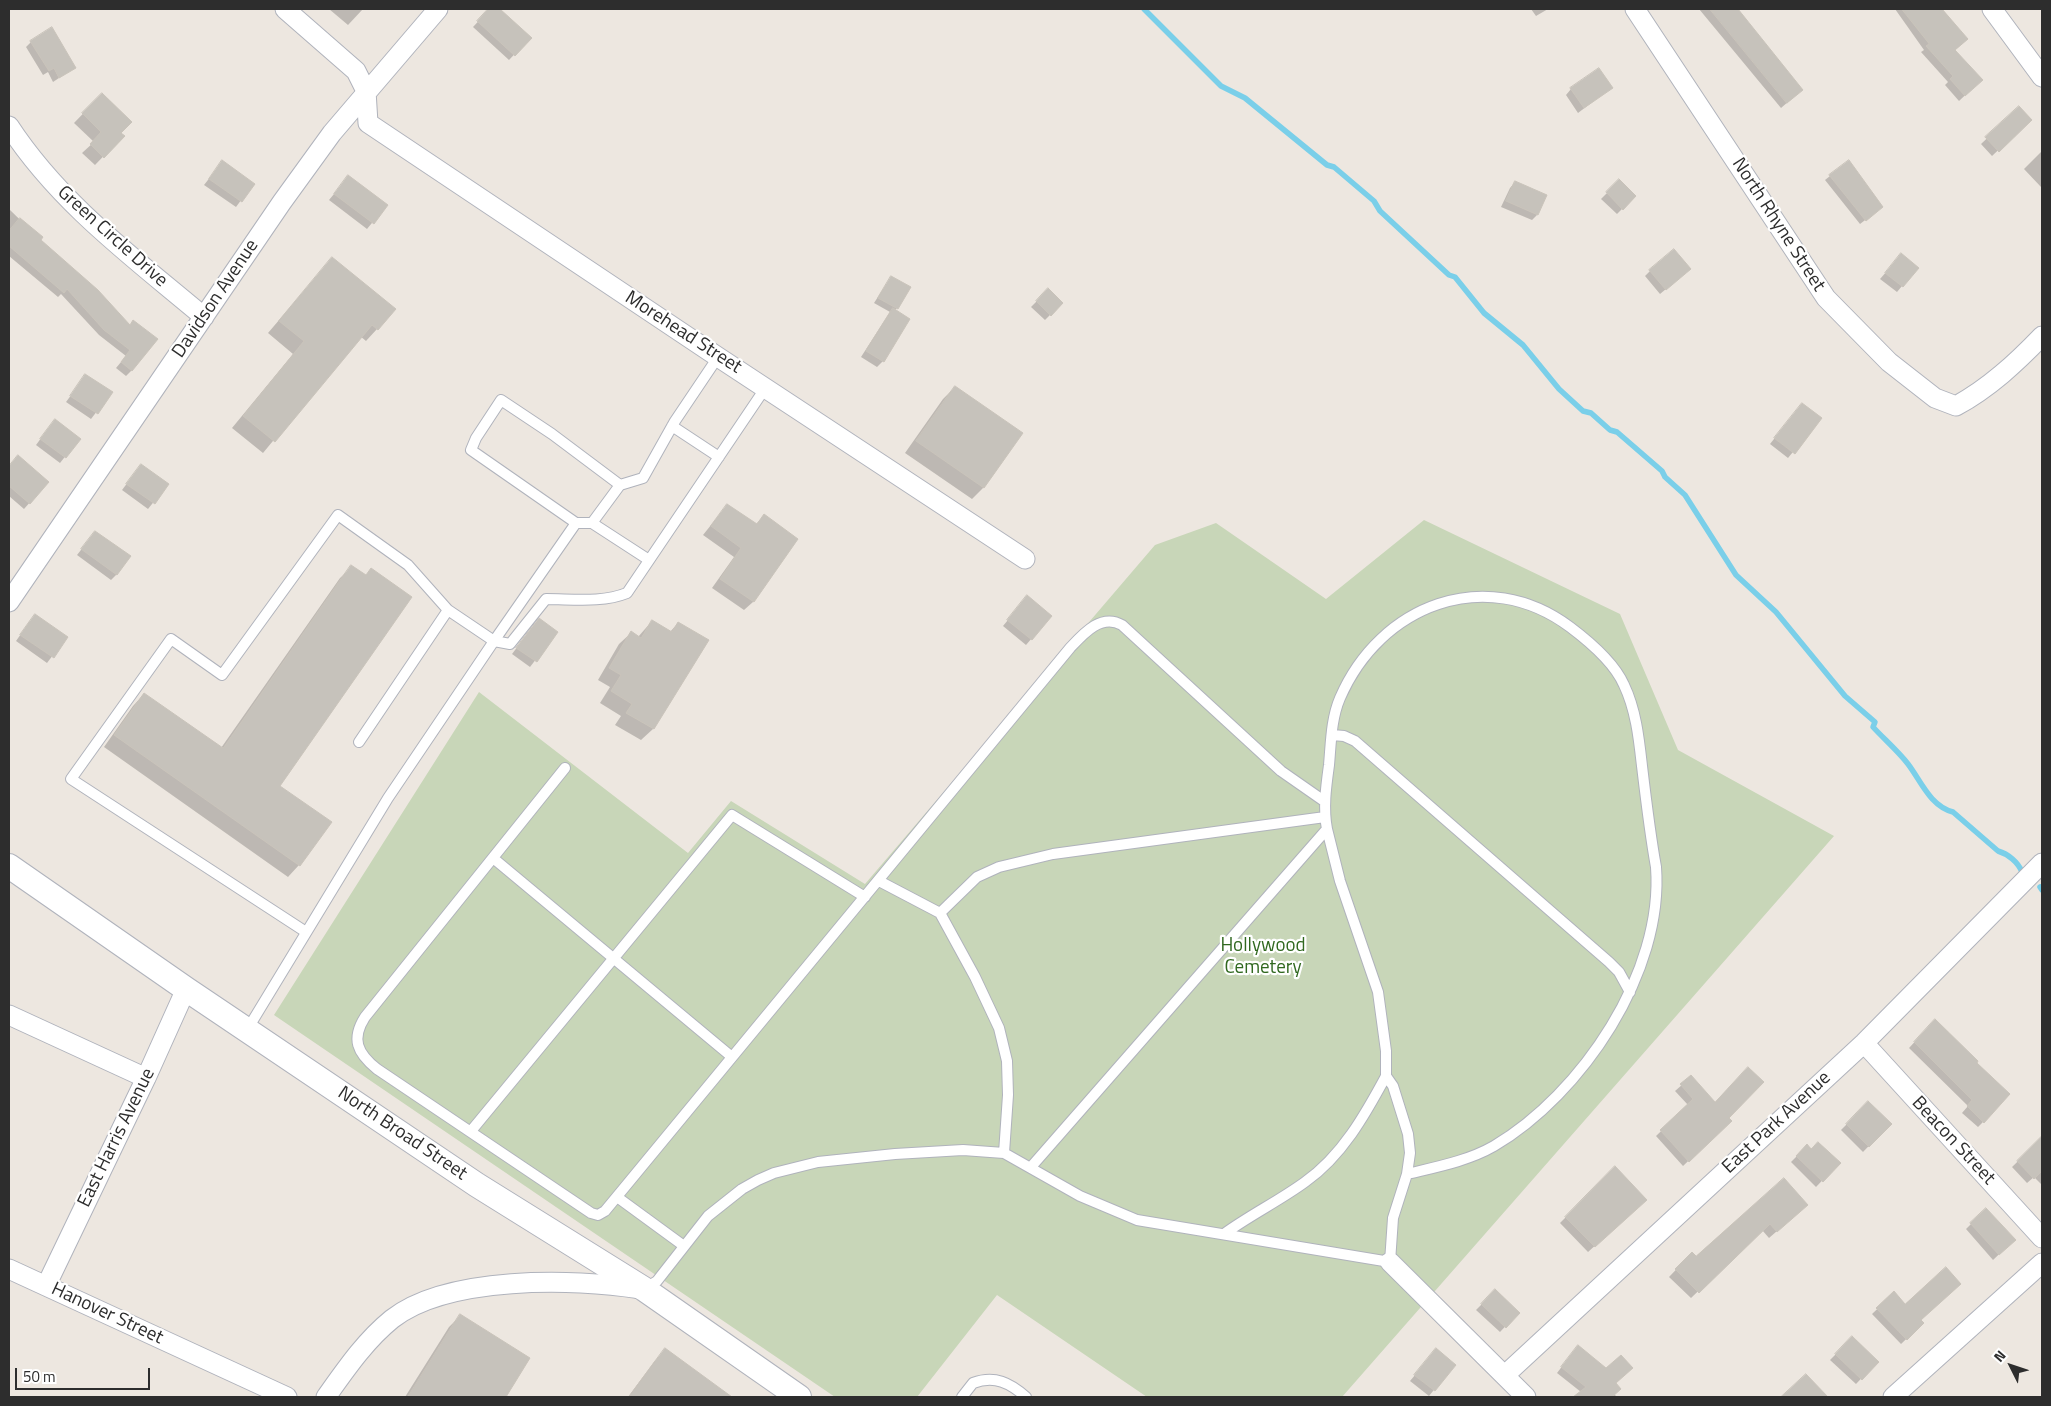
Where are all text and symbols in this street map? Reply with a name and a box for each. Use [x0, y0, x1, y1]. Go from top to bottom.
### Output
street label: North Rhyne Street [1726, 154, 1830, 296]
street label: Green Circle Drive [52, 182, 172, 292]
street label: Davidson Avenue [168, 236, 264, 362]
street label: Morehead Street [620, 287, 746, 379]
park label: Hollywood Cemetery [1220, 935, 1306, 979]
street label: East Harris Avenue [73, 1065, 161, 1211]
street label: East Park Avenue [1718, 1067, 1836, 1179]
street label: North Broad Street [333, 1082, 471, 1186]
street label: Beacon Street [1906, 1092, 2000, 1190]
street label: Hanover Street [47, 1278, 167, 1350]
north arrow [1986, 1341, 2036, 1391]
text: N [1988, 1345, 2010, 1366]
scale bar [18, 1358, 152, 1390]
text: 50 m [23, 1365, 56, 1388]

